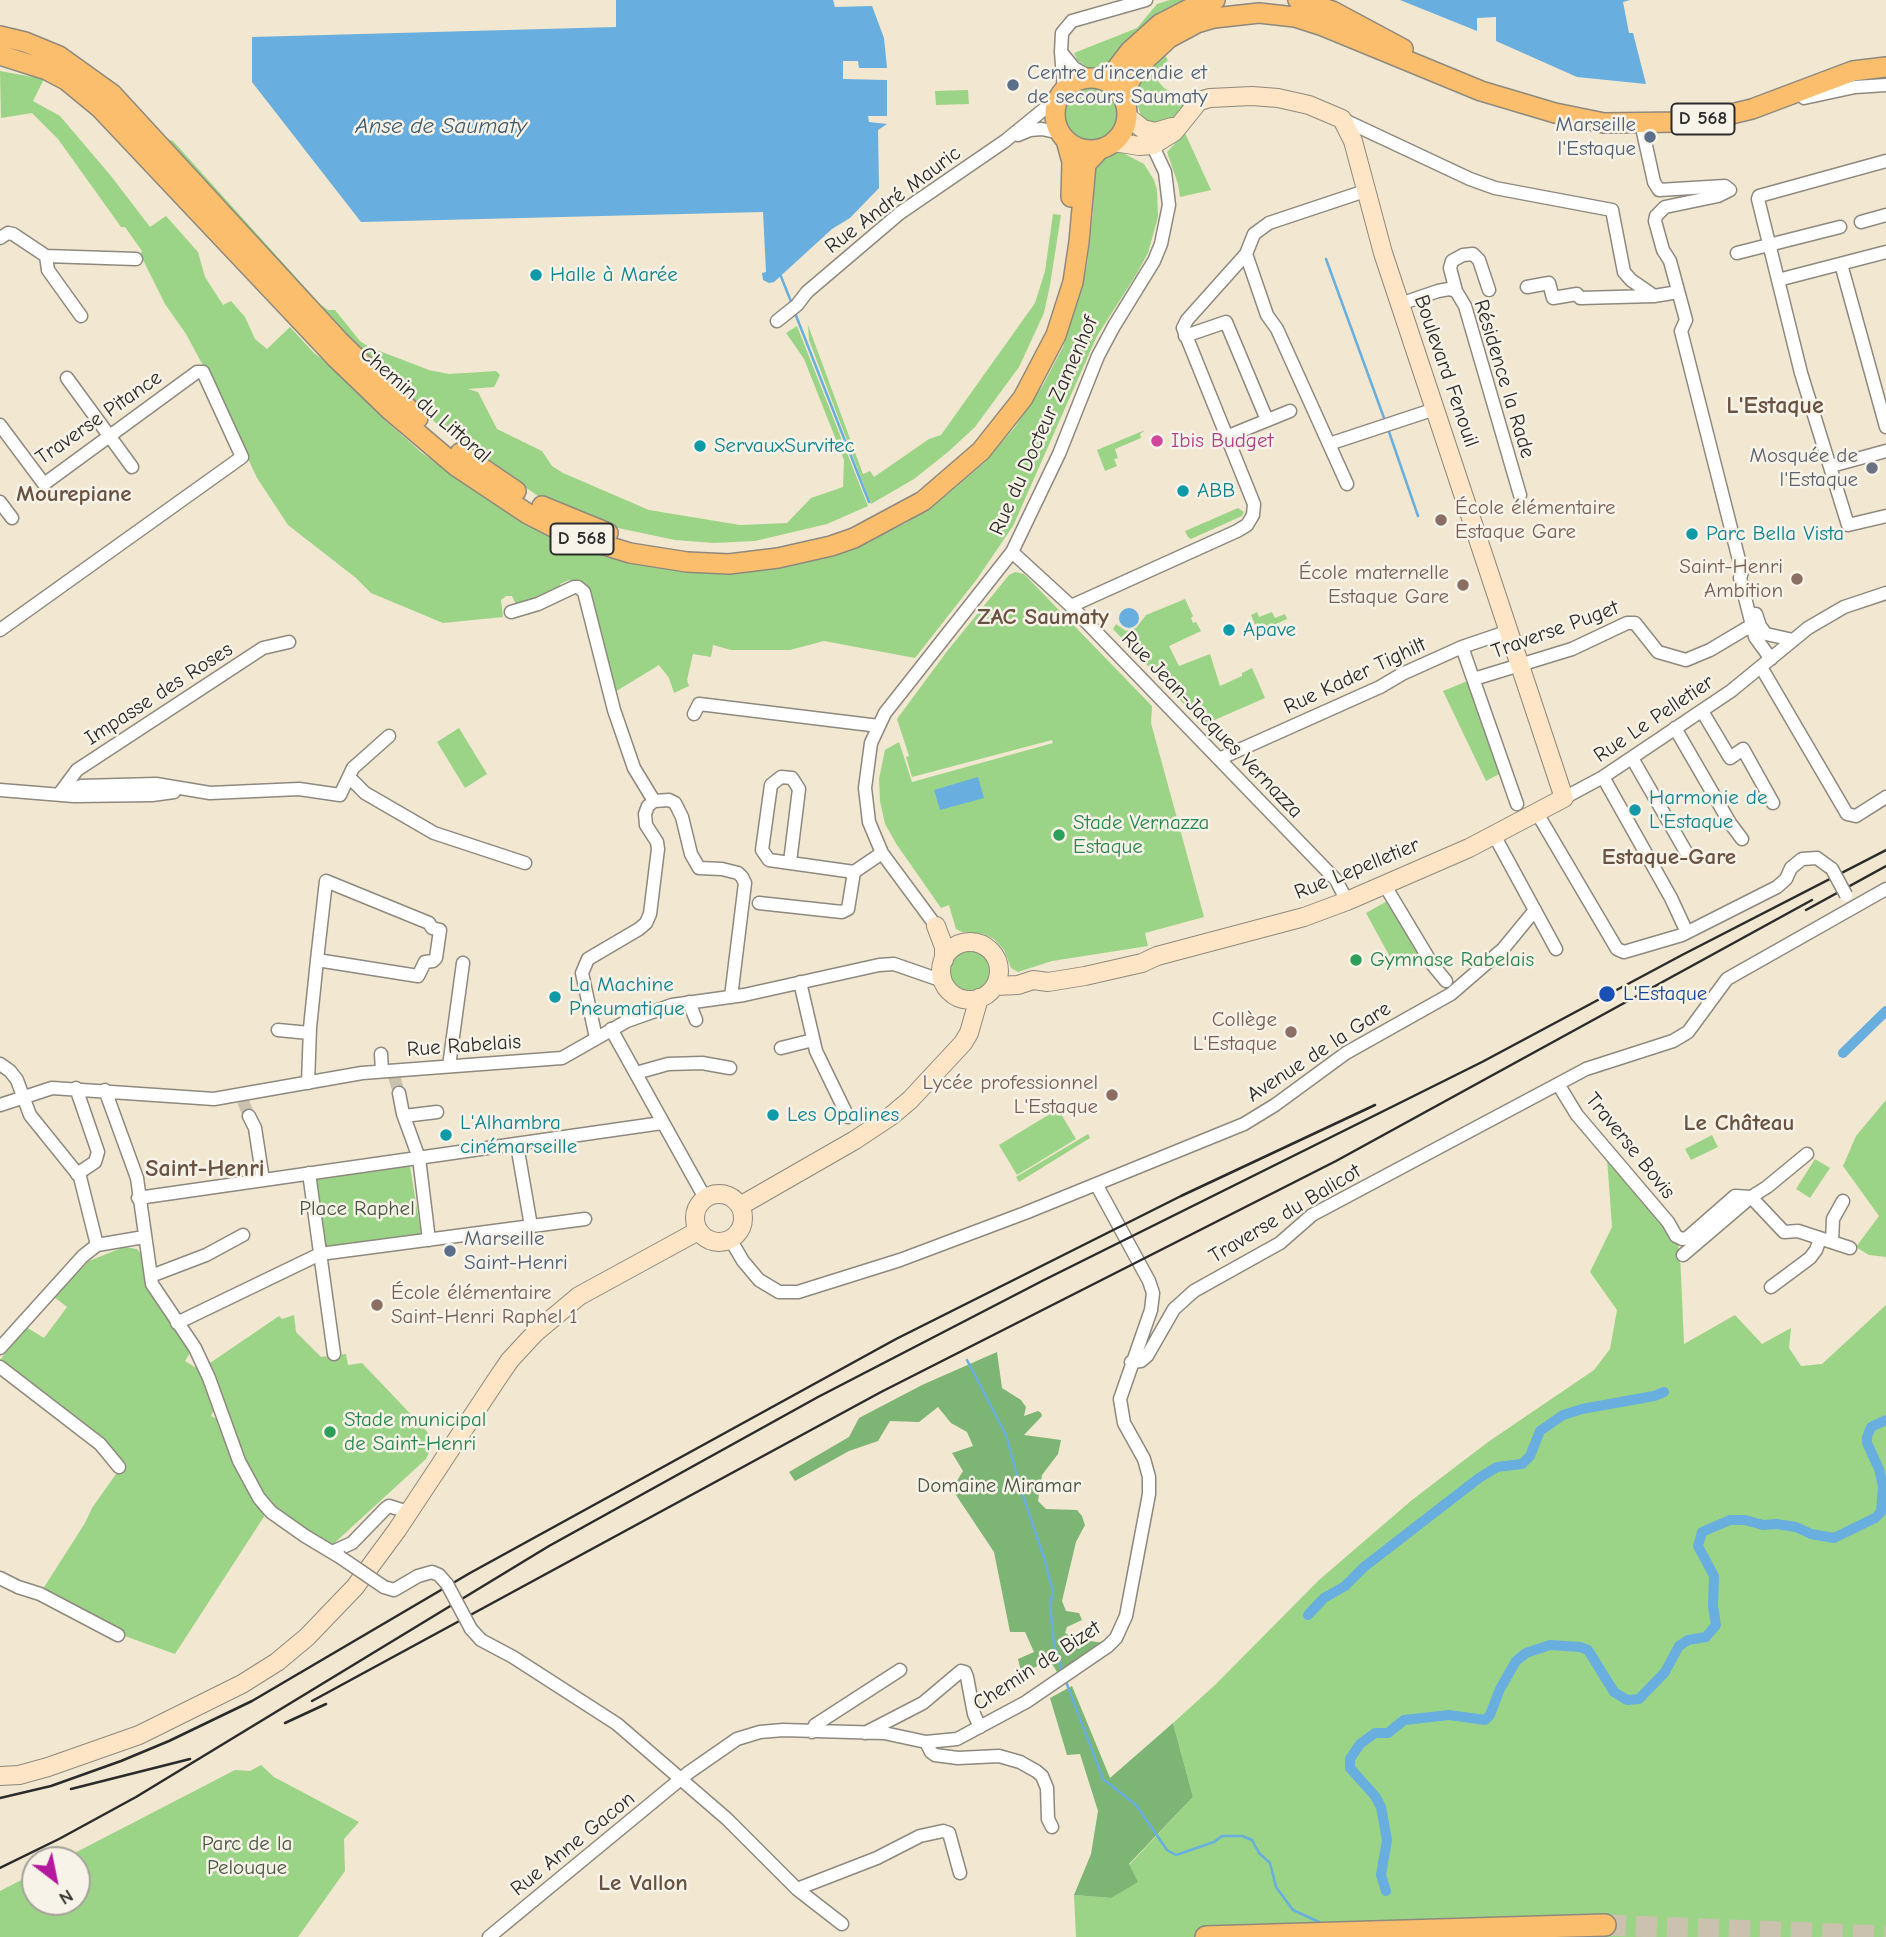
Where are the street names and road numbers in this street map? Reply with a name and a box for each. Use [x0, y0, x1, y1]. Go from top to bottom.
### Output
road number: D 568 [1672, 104, 1734, 134]
street label: Rue André Mauric [820, 141, 966, 259]
street label: Boulevard Fenouil [1408, 292, 1484, 450]
street label: Résidence la Rade [1468, 297, 1540, 461]
street label: Rue du Docteur Zamenhof [984, 313, 1104, 539]
street label: Chemin du Littoral [354, 341, 496, 469]
street label: Traverse Pitance [31, 365, 167, 471]
road number: D 568 [550, 524, 614, 554]
street label: Traverse Puget [1488, 595, 1622, 665]
street label: Rue Jean-Jacques Vernazza [1116, 626, 1308, 824]
street label: Rue Kader Tighilt [1280, 632, 1430, 720]
street label: Impasse des Roses [80, 637, 238, 751]
street label: Rue Le Pelletier [1589, 670, 1719, 768]
street label: Rue Lepelletier [1291, 833, 1423, 905]
street label: Avenue de la Gare [1242, 996, 1396, 1108]
street label: Rue Rabelais [406, 1029, 522, 1063]
street label: Traverse Bovis [1580, 1088, 1680, 1204]
street label: Traverse du Balicot [1205, 1159, 1365, 1269]
street label: Chemin de Bizet [968, 1615, 1106, 1717]
street label: Rue Anne Gacon [506, 1786, 640, 1902]

